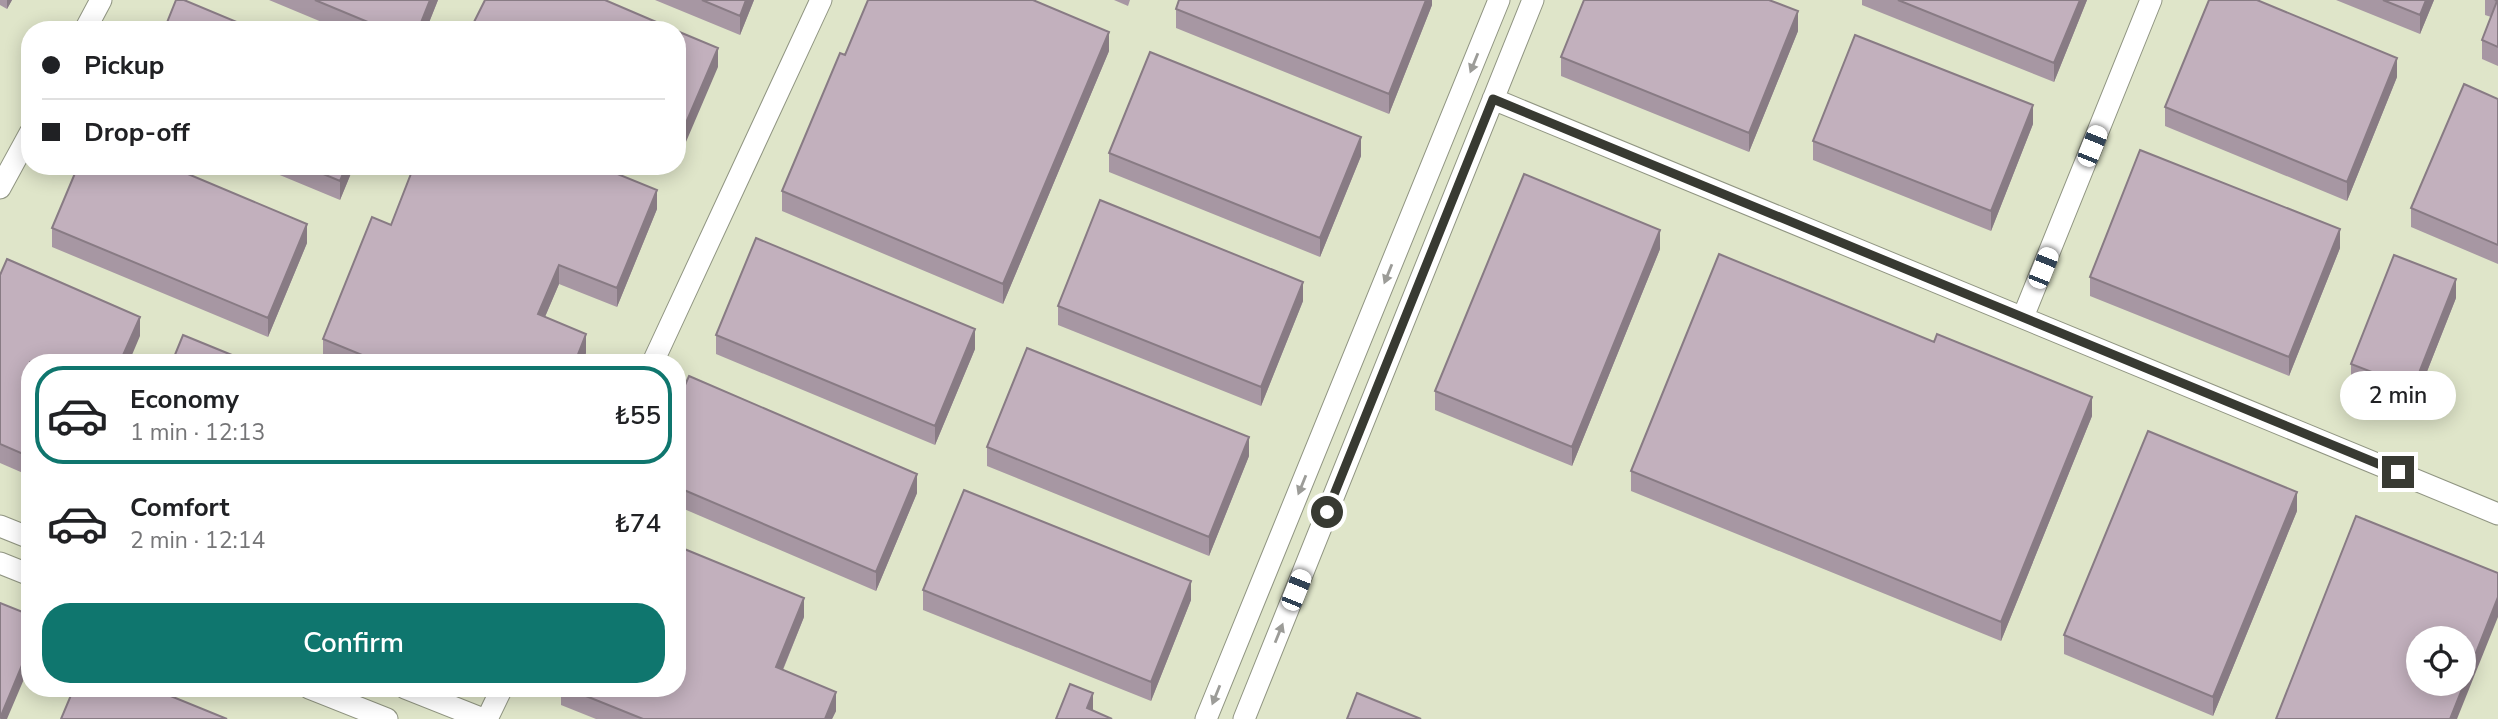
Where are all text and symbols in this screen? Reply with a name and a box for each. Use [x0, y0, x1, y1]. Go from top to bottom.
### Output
text: Pickup [84, 48, 164, 83]
one-way arrow [1468, 53, 1479, 74]
text: Drop-off [84, 115, 190, 150]
car [2075, 123, 2110, 169]
car [2026, 245, 2061, 291]
one-way arrow [1382, 264, 1393, 285]
callout: 2 min [2340, 370, 2456, 420]
text: 2 min [2369, 380, 2427, 411]
text: Economy [130, 382, 239, 417]
icon: car [46, 384, 109, 447]
text: ₺55 [614, 398, 661, 433]
text: 1 min · 12:13 [130, 417, 265, 448]
route end [2382, 456, 2414, 488]
one-way arrow [1296, 474, 1307, 495]
text: Comfort [130, 490, 230, 525]
icon: car [46, 492, 109, 555]
route start [1311, 496, 1343, 528]
text: ₺74 [614, 506, 661, 541]
text: 2 min · 12:14 [130, 525, 265, 556]
car [1279, 567, 1314, 613]
button: Confirm [42, 603, 665, 683]
one-way arrow [1273, 622, 1284, 643]
map controls [2406, 626, 2476, 696]
button: locate [2406, 626, 2476, 696]
one-way arrow [1210, 685, 1221, 706]

